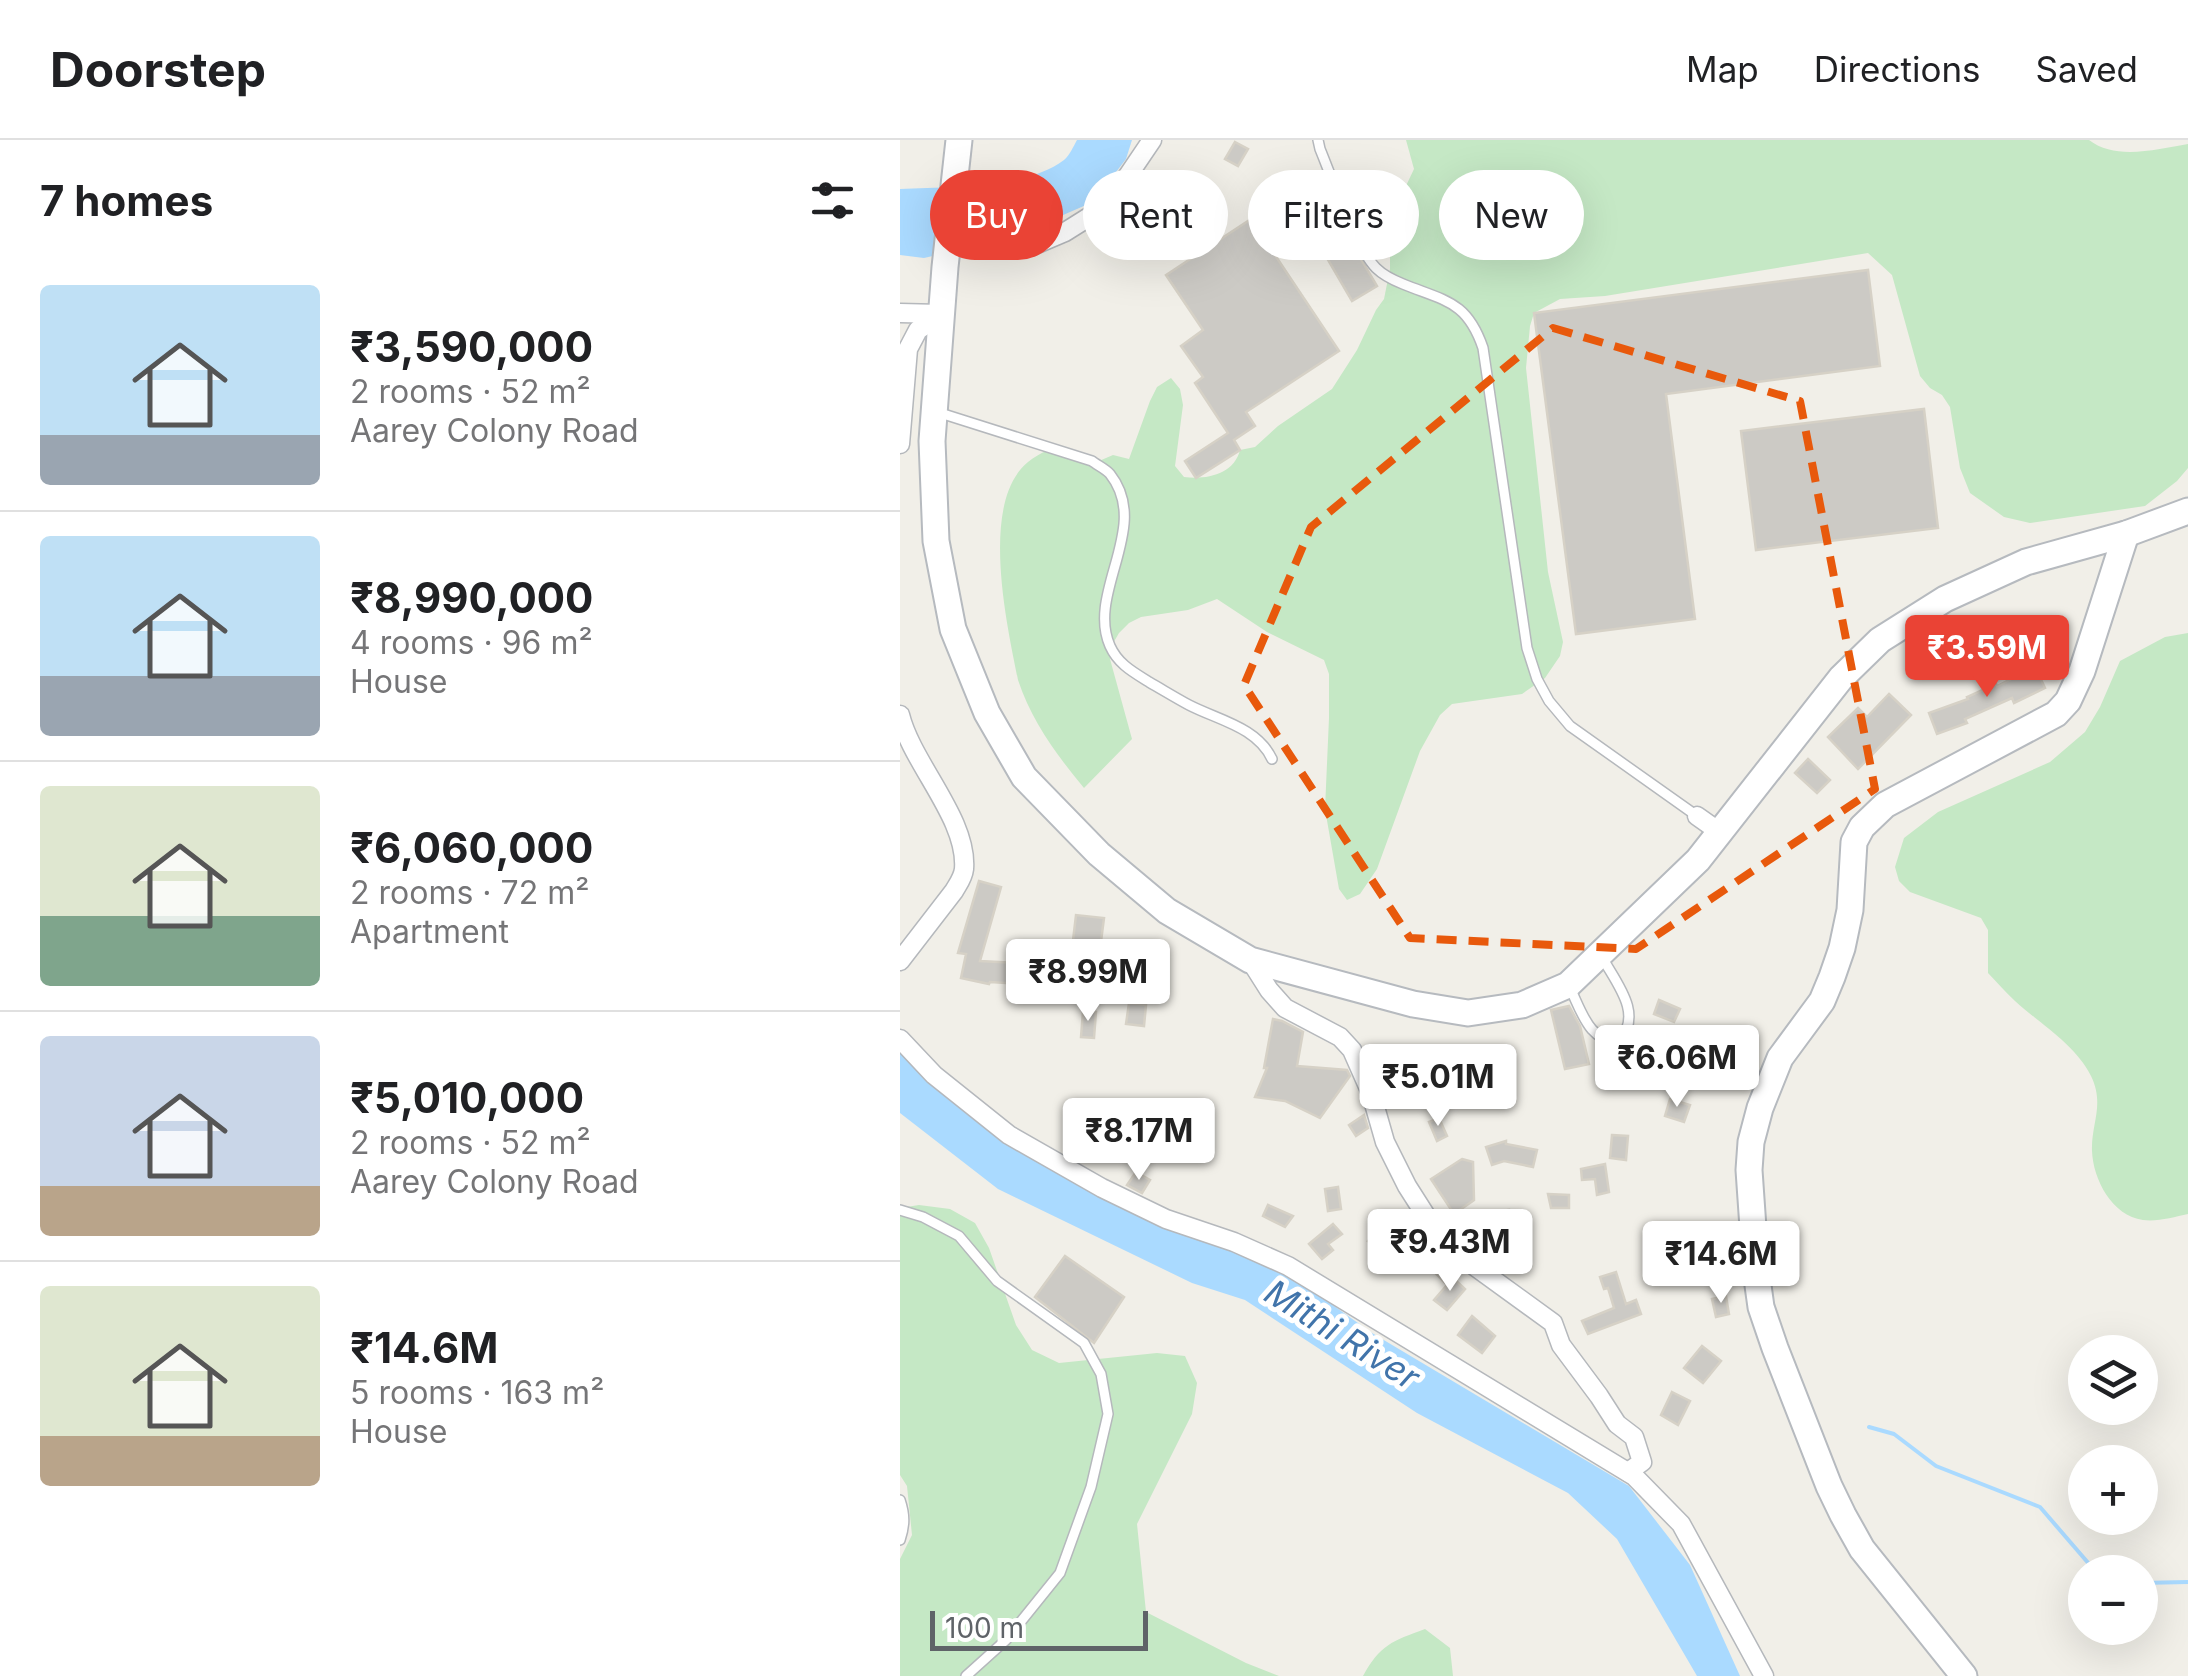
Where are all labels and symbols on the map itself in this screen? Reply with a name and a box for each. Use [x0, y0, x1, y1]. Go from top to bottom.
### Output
pin: ₹3.59M [1906, 615, 2068, 700]
pin: ₹8.99M [1007, 939, 1169, 1024]
pin: ₹6.06M [1596, 1025, 1758, 1110]
pin: ₹5.01M [1357, 1044, 1519, 1129]
pin: ₹8.17M [1058, 1098, 1220, 1183]
pin: ₹9.43M [1369, 1209, 1531, 1294]
pin: ₹14.6M [1640, 1221, 1802, 1306]
water label: Mithi River [1258, 1270, 1428, 1398]
scale bar [930, 1606, 1148, 1650]

